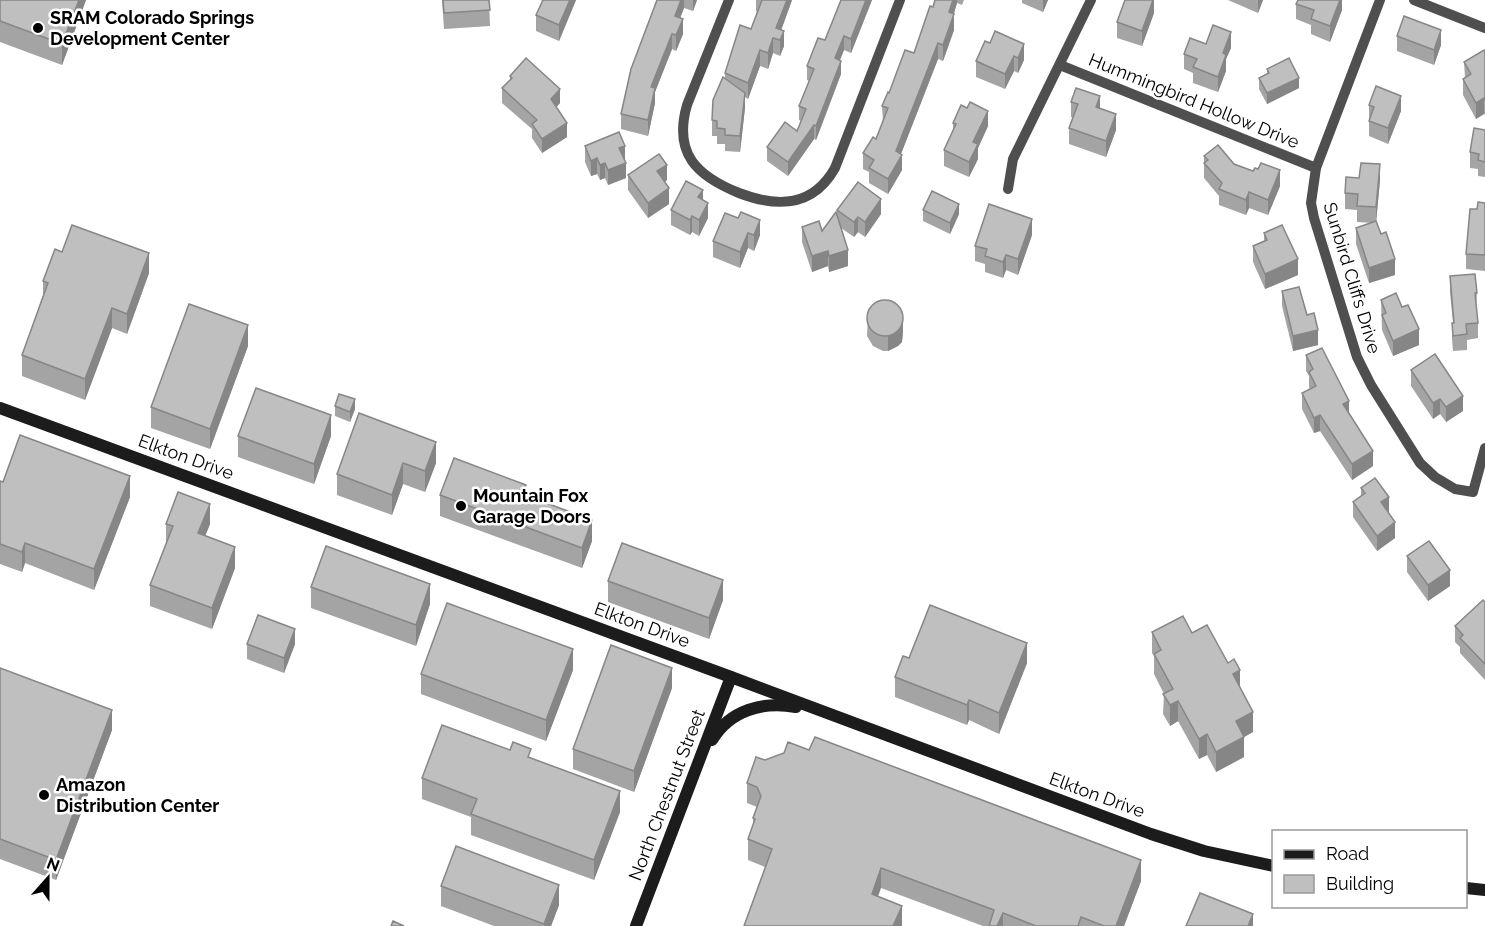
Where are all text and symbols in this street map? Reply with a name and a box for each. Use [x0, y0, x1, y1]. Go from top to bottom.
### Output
place label: SRAM Colorado Springs Development Center [50, 7, 254, 49]
marker: SRAM Colorado Springs Development Center [31, 21, 45, 35]
street label: Hummingbird Hollow Drive [1086, 49, 1303, 153]
street label: Sunbird Cliffs Drive [1320, 200, 1386, 356]
street label: Elkton Drive [136, 430, 237, 484]
place label: Mountain Fox Garage Doors [473, 485, 591, 527]
marker: Mountain Fox Garage Doors [454, 499, 468, 513]
street label: Elkton Drive [592, 598, 693, 652]
street label: North Chestnut Street [624, 706, 709, 883]
street label: Elkton Drive [1047, 768, 1148, 822]
place label: Amazon Distribution Center [56, 774, 219, 816]
marker: Amazon Distribution Center [37, 788, 51, 802]
legend [1272, 830, 1467, 908]
text: Road [1326, 843, 1369, 864]
north arrow [18, 848, 78, 908]
text: N [44, 853, 62, 876]
text: Building [1326, 873, 1394, 894]

